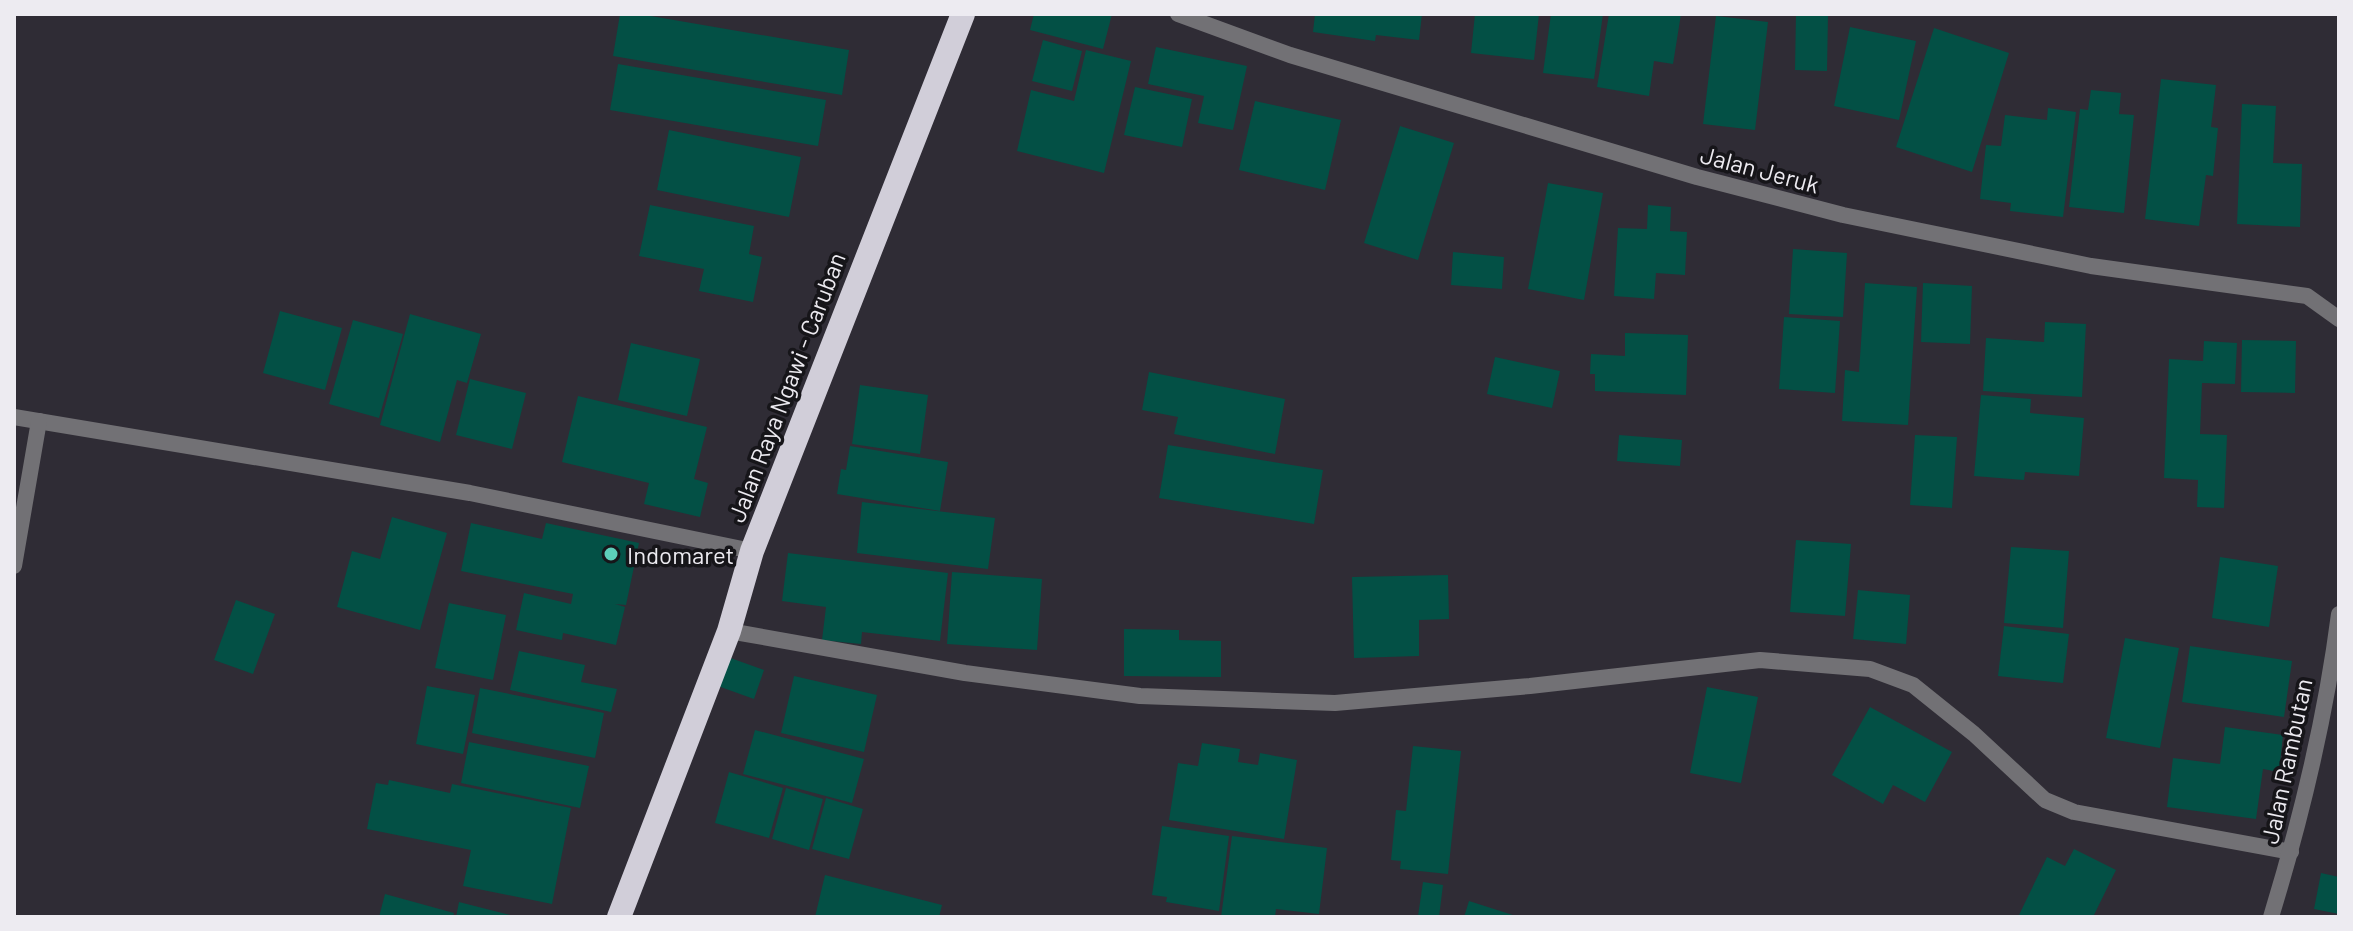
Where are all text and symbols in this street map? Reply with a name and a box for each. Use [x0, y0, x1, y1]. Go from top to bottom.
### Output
street label: Jalan Jeruk [1697, 139, 1823, 199]
street label: Jalan Raya Ngawi - Caruban [721, 248, 851, 526]
place label: Indomaret [627, 540, 734, 569]
marker: Indomaret [602, 545, 620, 563]
street label: Jalan Rambutan [2254, 676, 2318, 846]

